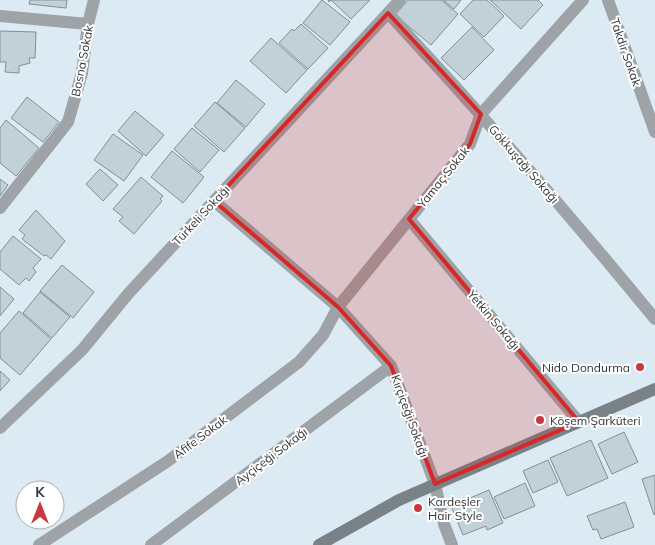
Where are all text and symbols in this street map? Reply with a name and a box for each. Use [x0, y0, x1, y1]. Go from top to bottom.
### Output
street label: Takdir Sokak [607, 16, 645, 89]
street label: Bosna Sokak [68, 23, 96, 98]
street label: Gökkuşağı Sokağı [486, 122, 562, 206]
street label: Yamaç Sokak [413, 143, 473, 211]
street label: Türkeli Sokağı [169, 182, 233, 248]
street label: Yetkin Sokağı [464, 286, 524, 353]
place label: Nido Dondurma [542, 360, 630, 375]
marker: Nido Dondurma [634, 361, 646, 373]
street label: Kırçiçeği Sokağı [388, 373, 432, 459]
street label: Afife Sokak [170, 412, 230, 462]
place label: Köşem Şarküteri [550, 413, 641, 428]
marker: Köşem Şarküteri [534, 414, 546, 426]
street label: Ayçiçeği Sokağı [232, 424, 310, 488]
north arrow [15, 480, 65, 530]
text: K [35, 483, 45, 501]
place label: Kardeşler Hair Style [428, 494, 482, 523]
marker: Kardeşler Hair Style [412, 502, 424, 514]

